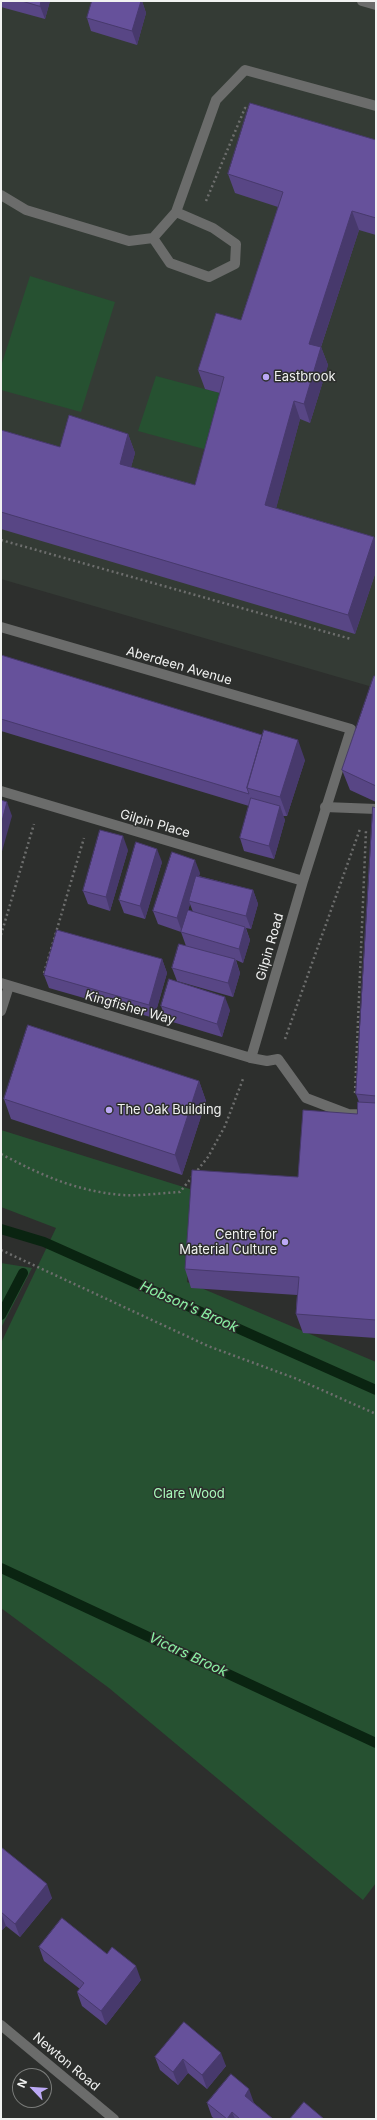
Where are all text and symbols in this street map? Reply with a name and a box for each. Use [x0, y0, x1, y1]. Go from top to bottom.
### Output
place label: Eastbrook [274, 369, 336, 385]
marker: Eastbrook [261, 372, 271, 382]
street label: Aberdeen Avenue [124, 643, 234, 689]
street label: Gilpin Place [118, 807, 192, 841]
street label: Gilpin Road [253, 911, 287, 983]
street label: Kingfisher Way [83, 988, 177, 1028]
place label: The Oak Building [117, 1102, 222, 1118]
marker: The Oak Building [104, 1105, 114, 1115]
place label: Centre for Material Culture [179, 1227, 277, 1258]
marker: Centre for Material Culture [280, 1237, 290, 1247]
water label: Hobson's Brook [137, 1278, 241, 1336]
park label: Clare Wood [153, 1486, 225, 1502]
water label: Vicars Brook [146, 1629, 230, 1681]
street label: Newton Road [29, 2030, 103, 2094]
north arrow [12, 2068, 52, 2108]
text: N [14, 2077, 30, 2090]

